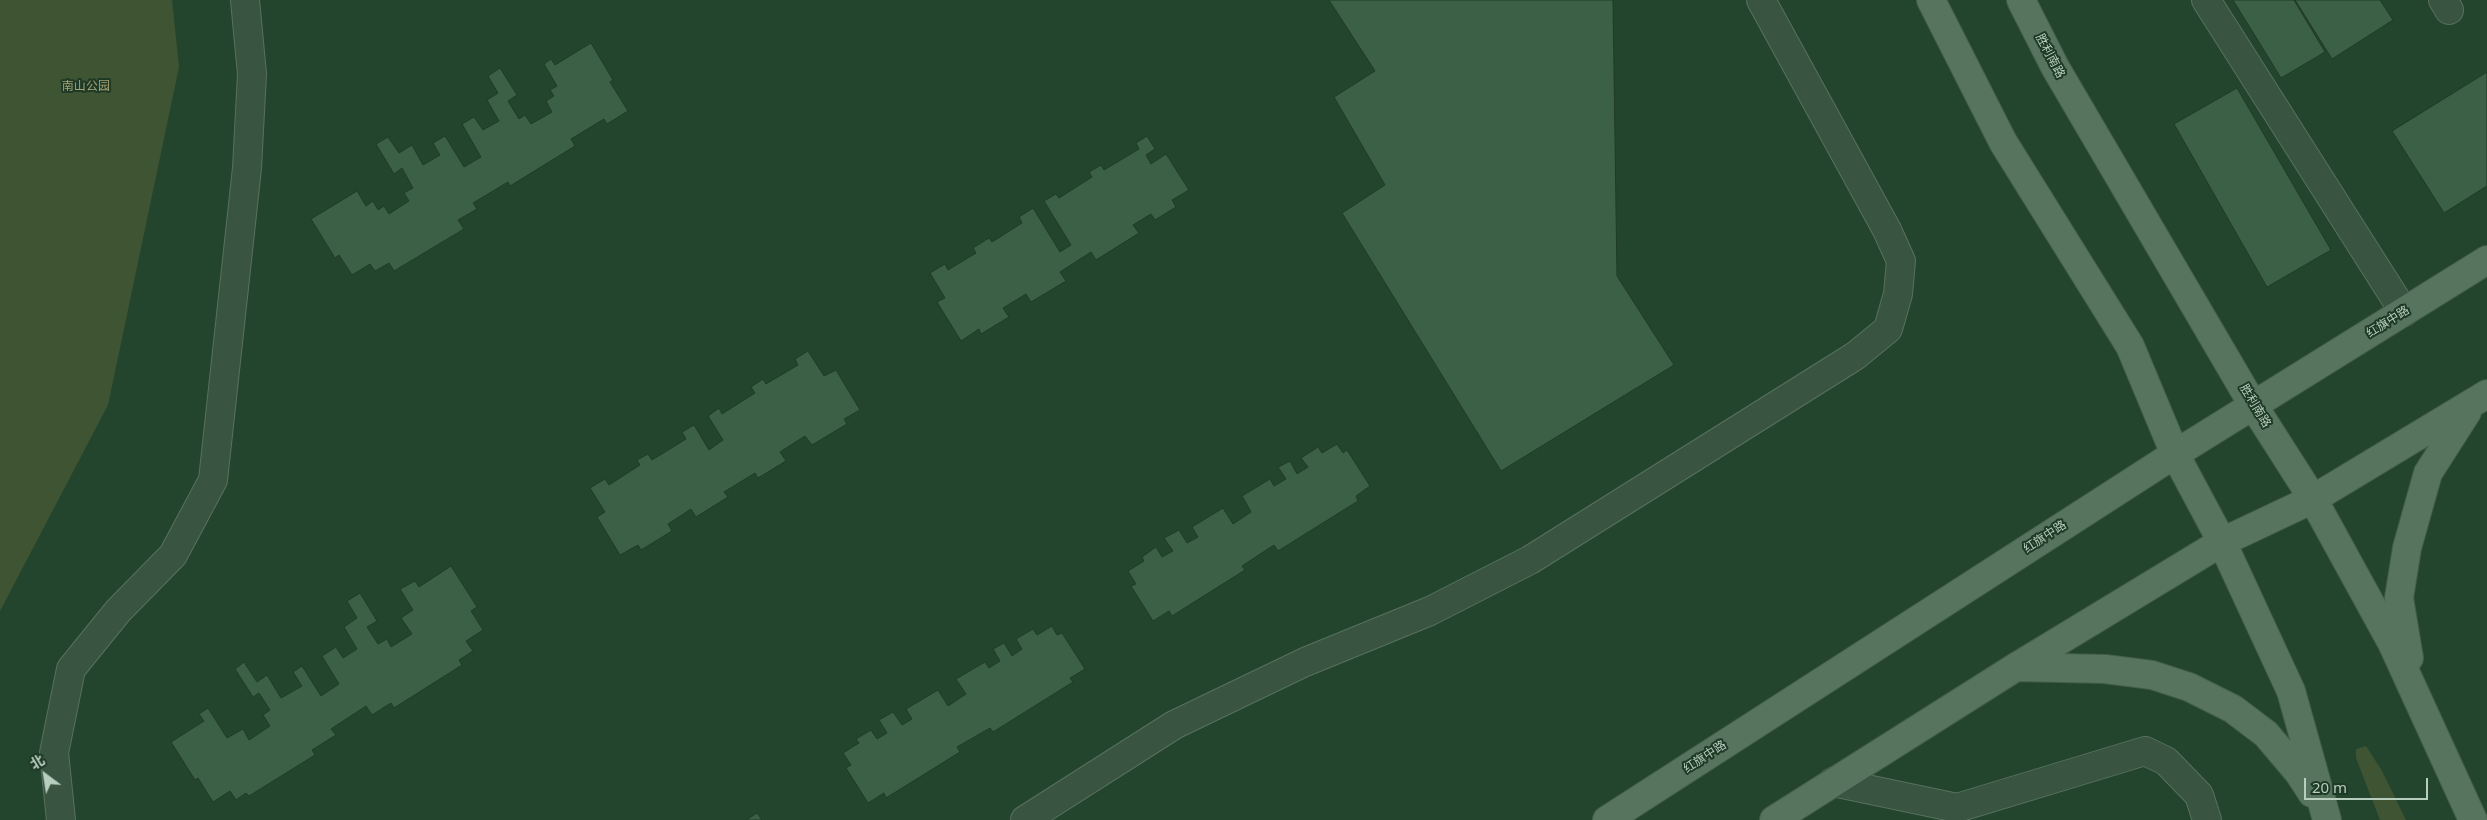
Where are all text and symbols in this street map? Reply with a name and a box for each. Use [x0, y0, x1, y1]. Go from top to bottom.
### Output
street label: 胜利南路 [2032, 31, 2068, 81]
park label: 南山公园 [62, 80, 110, 94]
street label: 红旗中路 [2364, 303, 2412, 341]
street label: 胜利南路 [2236, 382, 2274, 430]
street label: 红旗中路 [2021, 518, 2069, 556]
street label: 红旗中路 [1681, 738, 1729, 776]
north arrow [20, 750, 70, 800]
text: 北 [26, 750, 48, 773]
scale bar [2307, 768, 2431, 800]
text: 20 m [2312, 777, 2347, 797]

